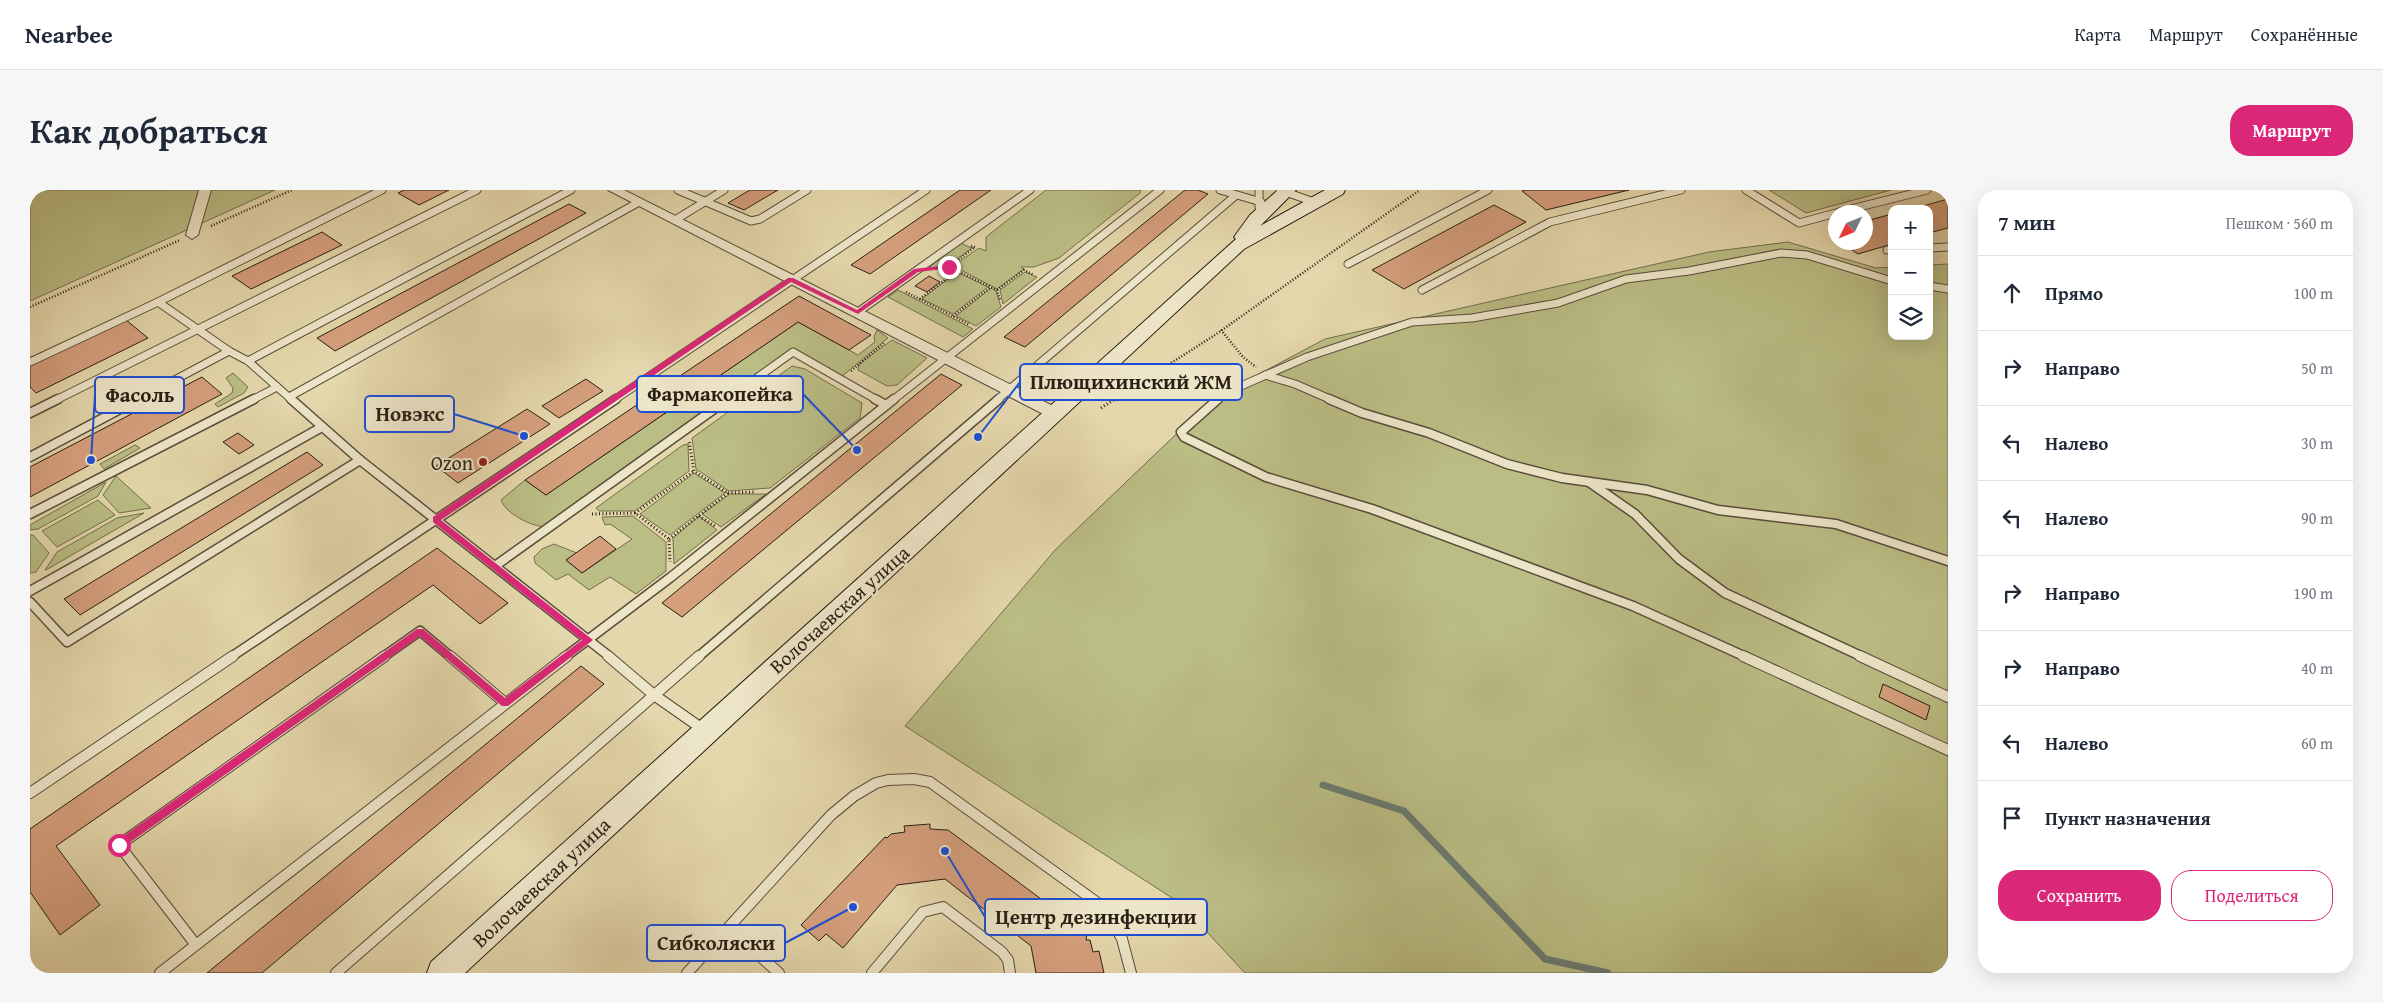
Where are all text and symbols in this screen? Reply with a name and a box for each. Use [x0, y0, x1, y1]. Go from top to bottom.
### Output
text: Nearbee [25, 17, 113, 52]
text: Карта [2075, 21, 2121, 48]
text: Маршрут [2149, 21, 2223, 48]
text: Сохранённые [2251, 21, 2358, 48]
text: Как добраться [30, 105, 268, 156]
button: Маршрут [2230, 105, 2353, 156]
north arrow [1828, 205, 1873, 250]
map controls [1888, 205, 1933, 340]
button: + [1888, 205, 1933, 250]
text: 7 мин [1998, 207, 2055, 238]
text: Пешком · 560 m [2226, 211, 2333, 235]
button: − [1888, 250, 1933, 295]
route end [938, 256, 961, 279]
icon: ahead [1998, 279, 2026, 307]
text: Прямо [2045, 279, 2103, 307]
text: 100 m [2293, 281, 2333, 305]
button: layers [1888, 295, 1933, 340]
icon: right [1998, 354, 2026, 382]
text: Направо [2045, 354, 2120, 382]
text: 50 m [2301, 356, 2333, 380]
callout: Плющихинский ЖМ [1020, 364, 1242, 400]
text: Плющихинский ЖМ [1030, 366, 1232, 397]
callout: Фармакопейка [637, 376, 803, 412]
callout: Фасоль [95, 377, 184, 413]
text: Фармакопейка [647, 378, 793, 409]
text: Фасоль [105, 379, 175, 410]
callout: Новэкс [365, 396, 454, 432]
text: Новэкс [376, 398, 445, 429]
icon: left [1998, 429, 2026, 457]
text: Налево [2045, 429, 2108, 457]
text: 30 m [2301, 431, 2333, 455]
place label: Ozon [431, 448, 473, 477]
marker: Ozon [477, 456, 489, 468]
icon: left [1998, 504, 2026, 532]
text: Налево [2045, 504, 2108, 532]
text: 90 m [2301, 506, 2333, 530]
street label: Волочаевская улица [763, 538, 916, 680]
icon: right [1998, 579, 2026, 607]
text: Направо [2045, 579, 2120, 607]
text: 190 m [2293, 581, 2333, 605]
icon: right [1998, 654, 2026, 682]
text: Направо [2045, 654, 2120, 682]
text: 40 m [2301, 656, 2333, 680]
icon: left [1998, 729, 2026, 757]
text: Налево [2045, 729, 2108, 757]
text: 60 m [2301, 731, 2333, 755]
icon: arrive [1998, 804, 2026, 832]
text: Пункт назначения [2045, 804, 2211, 832]
street label: Волочаевская улица [465, 810, 617, 954]
route start [108, 834, 131, 857]
button: Сохранить [1998, 870, 2161, 921]
button: Поделиться [2171, 870, 2333, 921]
callout: Центр дезинфекции [985, 899, 1207, 935]
text: Центр дезинфекции [995, 901, 1197, 932]
callout: Сибколяски [647, 925, 785, 961]
text: Сибколяски [657, 927, 775, 958]

